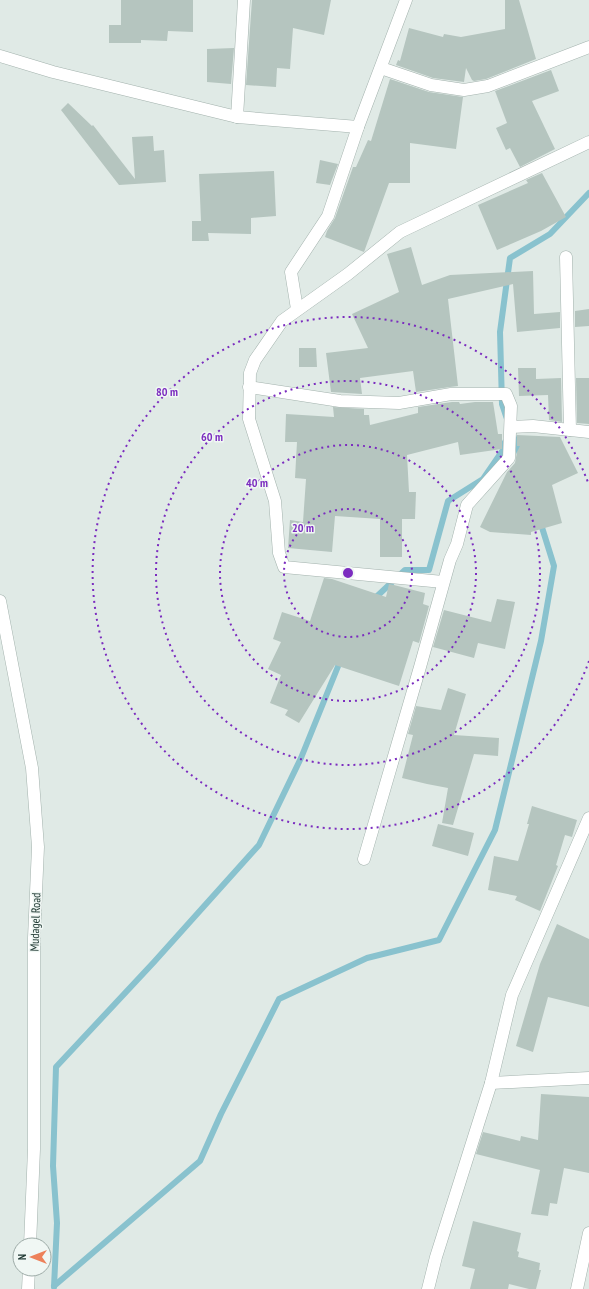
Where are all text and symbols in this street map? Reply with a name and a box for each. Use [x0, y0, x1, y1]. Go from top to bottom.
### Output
text: 80 m [156, 384, 178, 399]
text: 60 m [201, 429, 223, 444]
text: 40 m [246, 475, 268, 490]
text: 20 m [292, 520, 314, 535]
centre of rings [341, 566, 355, 580]
street label: Mudagel Road [26, 892, 44, 952]
north arrow [12, 1237, 52, 1277]
text: N [15, 1254, 29, 1260]

